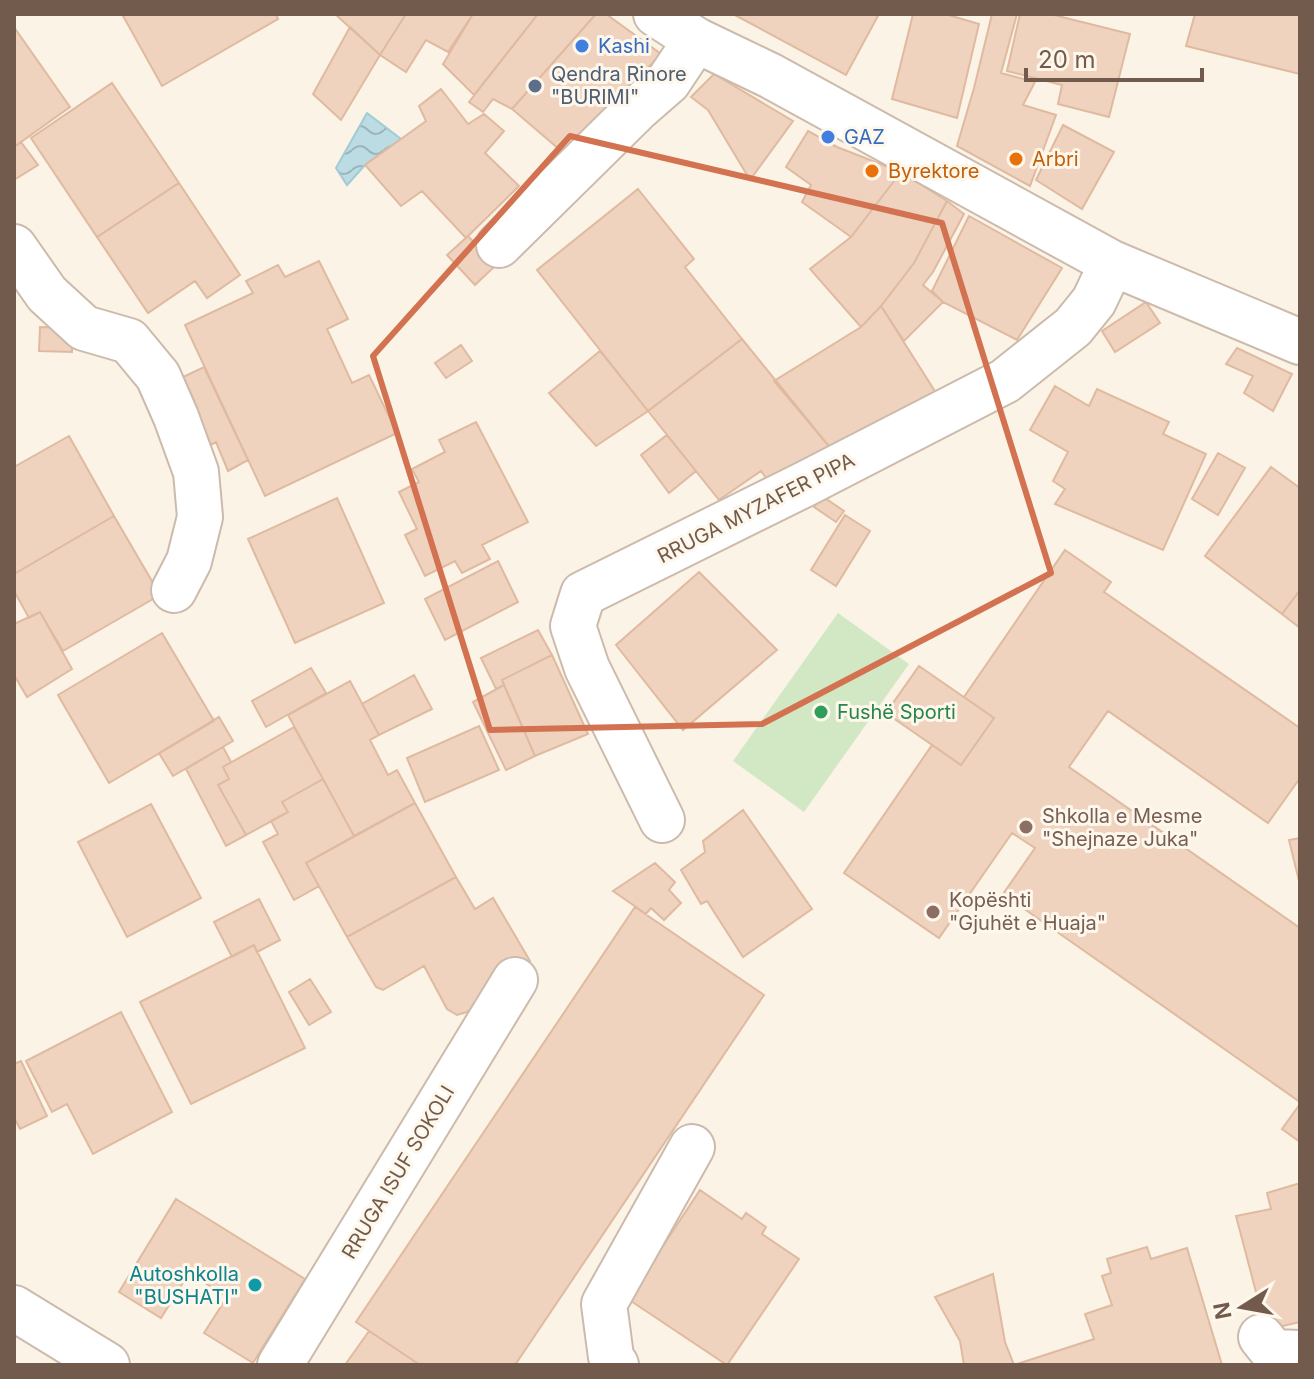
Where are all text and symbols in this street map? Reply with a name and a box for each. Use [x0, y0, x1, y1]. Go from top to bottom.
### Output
scale bar [1026, 32, 1202, 82]
place label: Kashi [598, 34, 650, 58]
marker: Kashi [573, 37, 591, 55]
text: 20 m [1038, 45, 1096, 74]
place label: Qendra Rinore "BURIMI" [551, 62, 687, 109]
marker: Qendra Rinore "BURIMI" [526, 77, 544, 95]
place label: GAZ [844, 125, 885, 149]
marker: GAZ [819, 128, 837, 146]
place label: Arbri [1032, 147, 1079, 171]
marker: Arbri [1007, 150, 1025, 168]
place label: Byrektore [888, 159, 979, 183]
marker: Byrektore [863, 162, 881, 180]
street label: RRUGA MYZAFER PIPA [653, 448, 859, 568]
place label: Fushë Sporti [837, 700, 956, 724]
marker: Fushë Sporti [812, 703, 830, 721]
place label: Shkolla e Mesme "Shejnaze Juka" [1042, 804, 1202, 851]
marker: Shkolla e Mesme "Shejnaze Juka" [1017, 818, 1035, 836]
place label: Kopështi "Gjuhët e Huaja" [949, 888, 1106, 935]
marker: Kopështi "Gjuhët e Huaja" [924, 903, 942, 921]
street label: RRUGA ISUF SOKOLI [337, 1081, 459, 1263]
place label: Autoshkolla "BUSHATI" [129, 1262, 239, 1309]
north arrow [1202, 1267, 1282, 1347]
marker: Autoshkolla "BUSHATI" [246, 1276, 264, 1294]
text: N [1208, 1300, 1237, 1322]

